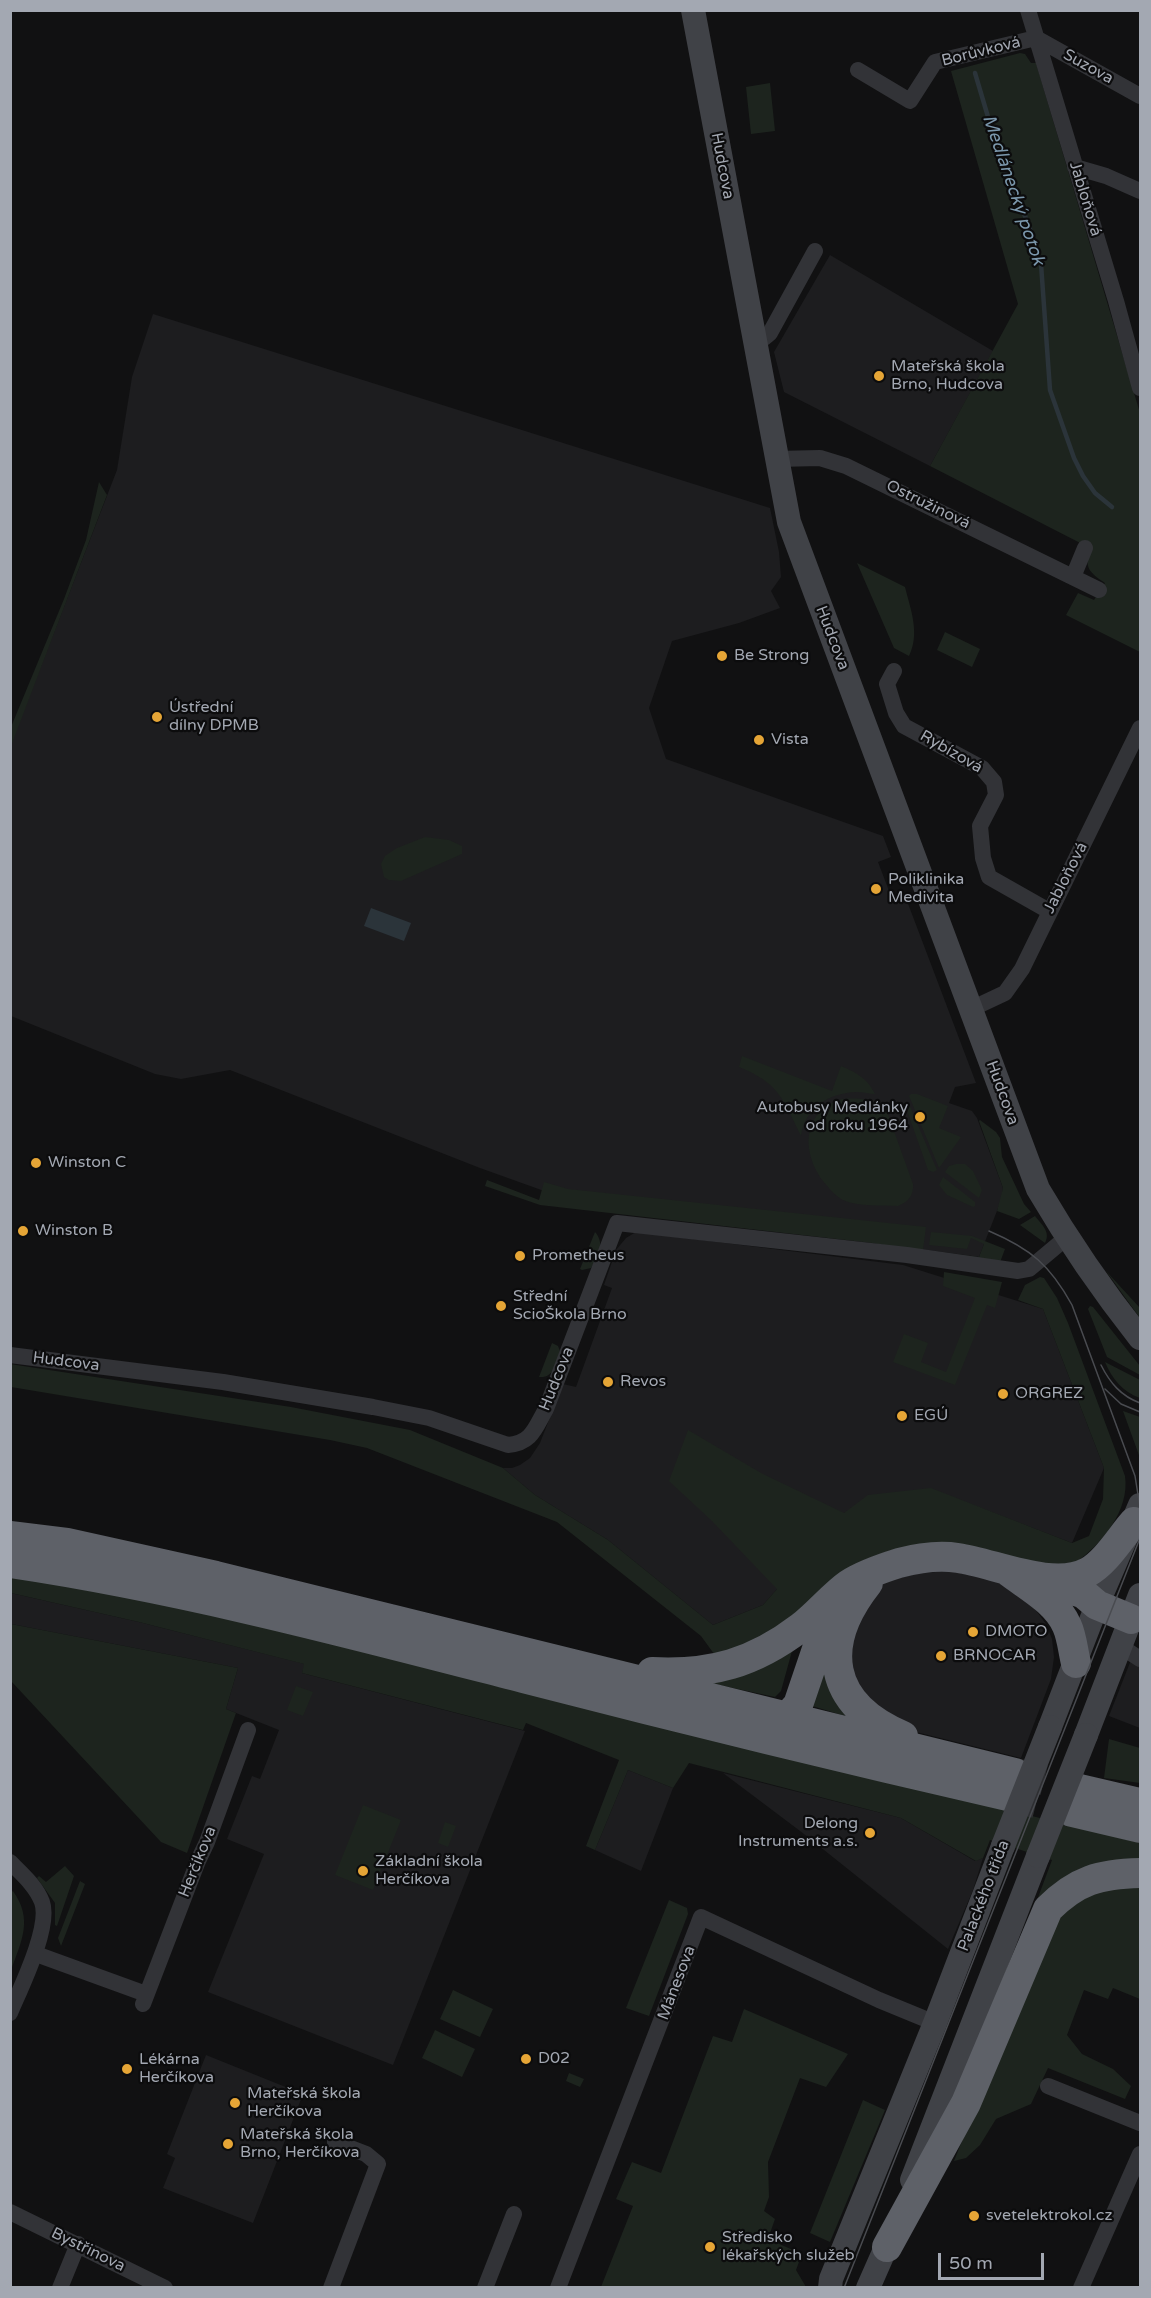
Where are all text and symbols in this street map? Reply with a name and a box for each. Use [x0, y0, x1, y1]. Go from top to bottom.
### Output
street label: Borůvková [940, 33, 1022, 71]
street label: Suzova [1060, 45, 1116, 89]
water label: Medlánecký potok [977, 112, 1049, 268]
street label: Hudcova [706, 131, 738, 201]
street label: Jabloňová [1065, 159, 1105, 239]
place label: Mateřská škola Brno, Hudcova [891, 357, 1005, 395]
marker: Mateřská škola Brno, Hudcova [872, 369, 886, 383]
street label: Ostružinová [883, 476, 973, 534]
street label: Hudcova [811, 603, 853, 673]
place label: Be Strong [734, 646, 809, 666]
marker: Be Strong [715, 649, 729, 663]
place label: Ústřední dílny DPMB [169, 698, 259, 736]
marker: Ústřední dílny DPMB [150, 710, 164, 724]
street label: Rybízová [916, 726, 986, 778]
place label: Vista [771, 730, 809, 750]
marker: Vista [752, 733, 766, 747]
street label: Jabloňová [1040, 839, 1092, 917]
place label: Poliklinika Medivita [888, 870, 964, 908]
marker: Poliklinika Medivita [869, 882, 883, 896]
street label: Hudcova [981, 1058, 1023, 1128]
place label: Autobusy Medlánky od roku 1964 [756, 1098, 908, 1136]
marker: Autobusy Medlánky od roku 1964 [913, 1110, 927, 1124]
place label: Winston C [48, 1153, 126, 1173]
marker: Winston C [29, 1156, 43, 1170]
place label: Winston B [35, 1221, 113, 1241]
marker: Winston B [16, 1224, 30, 1238]
place label: Prometheus [532, 1246, 624, 1266]
marker: Prometheus [513, 1249, 527, 1263]
place label: Střední ScioŠkola Brno [513, 1287, 627, 1325]
marker: Střední ScioŠkola Brno [494, 1299, 508, 1313]
street label: Hudcova [536, 1344, 578, 1414]
street label: Hudcova [31, 1348, 101, 1376]
place label: Revos [620, 1372, 666, 1392]
marker: Revos [601, 1375, 615, 1389]
place label: ORGREZ [1015, 1384, 1083, 1404]
marker: ORGREZ [996, 1387, 1010, 1401]
place label: EGÚ [914, 1406, 948, 1426]
marker: EGÚ [895, 1409, 909, 1423]
place label: DMOTO [985, 1622, 1047, 1642]
marker: DMOTO [966, 1625, 980, 1639]
place label: BRNOCAR [953, 1646, 1036, 1666]
marker: BRNOCAR [934, 1649, 948, 1663]
place label: Delong Instruments a.s. [738, 1814, 858, 1852]
street label: Herčíkova [175, 1824, 221, 1900]
marker: Delong Instruments a.s. [863, 1826, 877, 1840]
street label: Palackého třída [954, 1838, 1014, 1954]
place label: Základní škola Herčíkova [375, 1852, 483, 1890]
marker: Základní škola Herčíkova [356, 1864, 370, 1878]
street label: Mánesova [654, 1943, 700, 2023]
place label: D02 [538, 2049, 570, 2069]
place label: Lékárna Herčíkova [139, 2050, 214, 2088]
marker: D02 [519, 2052, 533, 2066]
marker: Lékárna Herčíkova [120, 2062, 134, 2076]
place label: Mateřská škola Herčíkova [247, 2084, 361, 2122]
marker: Mateřská škola Herčíkova [228, 2096, 242, 2110]
place label: Mateřská škola Brno, Herčíkova [240, 2125, 360, 2163]
marker: Mateřská škola Brno, Herčíkova [221, 2137, 235, 2151]
place label: svetelektrokol.cz [986, 2206, 1112, 2226]
marker: svetelektrokol.cz [967, 2209, 981, 2223]
street label: Bystřinova [48, 2224, 128, 2276]
place label: Středisko lékařských služeb [722, 2228, 855, 2266]
marker: Středisko lékařských služeb [703, 2240, 717, 2254]
scale bar [941, 2241, 1048, 2279]
text: 50 m [949, 2252, 993, 2274]

